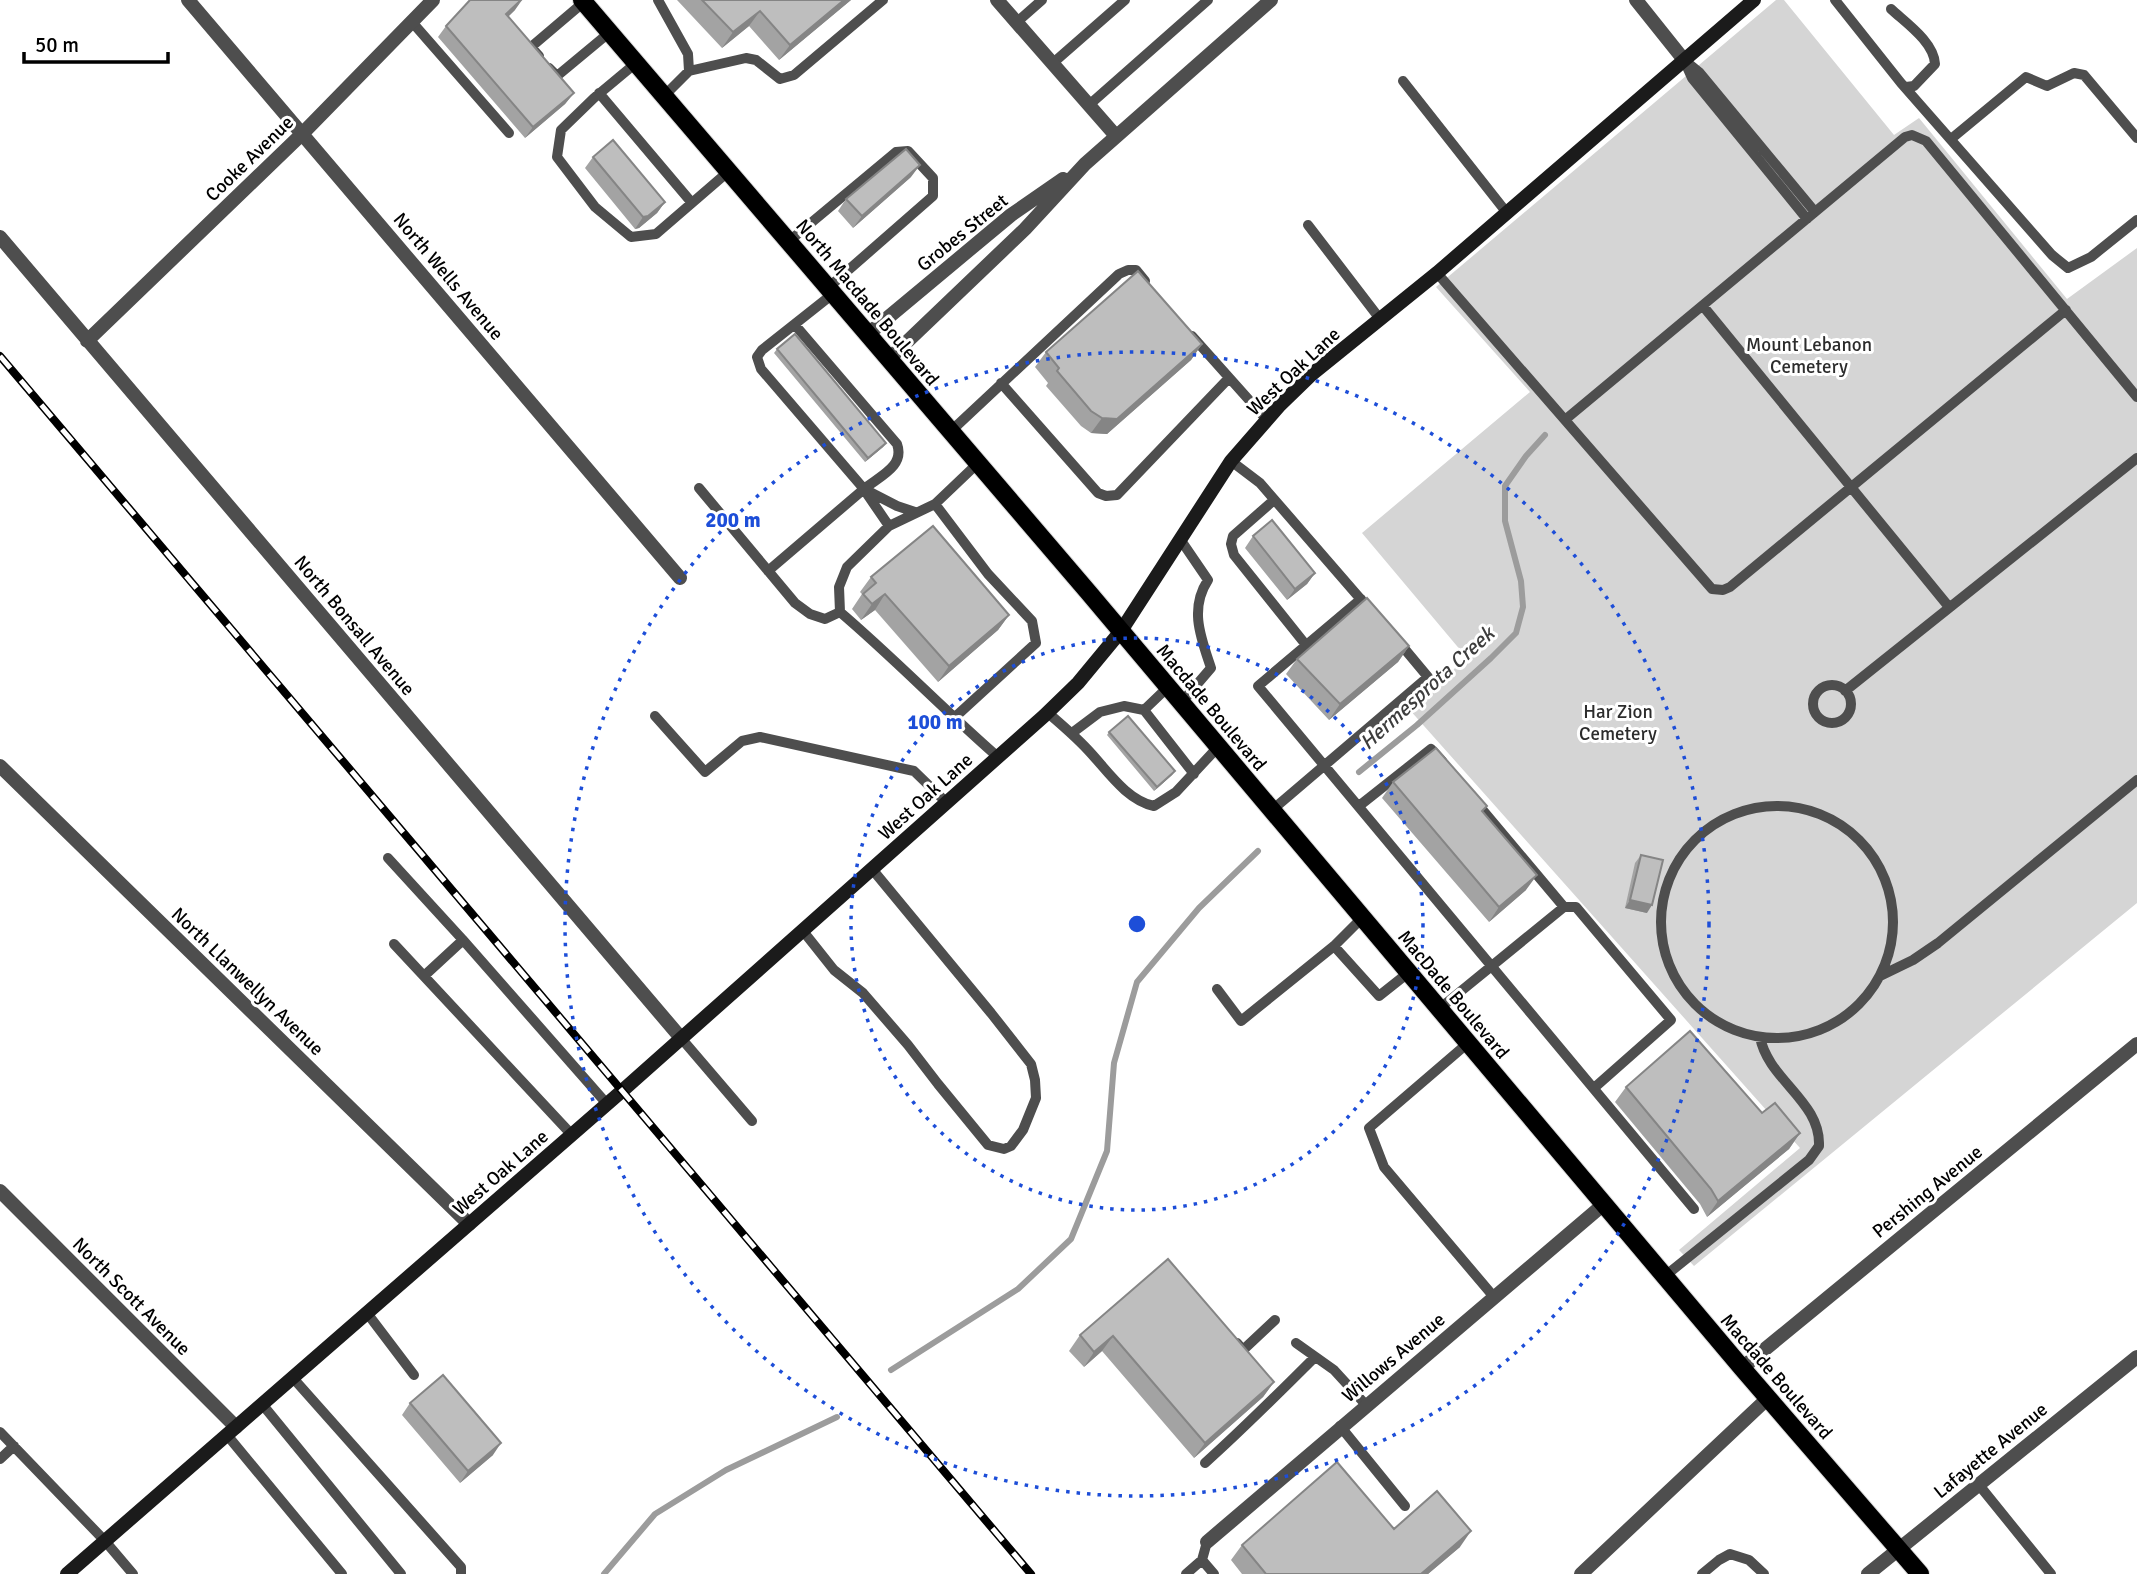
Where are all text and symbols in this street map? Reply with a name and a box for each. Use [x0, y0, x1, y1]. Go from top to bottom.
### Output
scale bar [24, 21, 168, 65]
text: 50 m [35, 32, 79, 58]
street label: Cooke Avenue [201, 111, 299, 207]
street label: Grobes Street [912, 189, 1013, 277]
street label: North Wells Avenue [388, 208, 509, 345]
street label: North Macdade Boulevard [790, 214, 944, 391]
street label: West Oak Lane [1242, 322, 1345, 421]
park label: Mount Lebanon Cemetery [1746, 333, 1872, 379]
text: 200 m [705, 507, 761, 533]
street label: North Bonsall Avenue [289, 551, 420, 701]
water label: Hermesprota Creek [1354, 619, 1502, 755]
street label: Macdade Boulevard [1151, 639, 1271, 776]
park label: Har Zion Cemetery [1579, 700, 1657, 746]
text: 100 m [907, 709, 963, 735]
street label: West Oak Lane [873, 748, 978, 845]
street label: North Llanwellyn Avenue [166, 903, 329, 1061]
centre of rings [1125, 912, 1149, 936]
street label: MacDade Boulevard [1392, 925, 1514, 1064]
street label: West Oak Lane [448, 1125, 553, 1221]
street label: Pershing Avenue [1868, 1140, 1987, 1243]
street label: North Scott Avenue [67, 1233, 195, 1361]
street label: Willows Avenue [1337, 1308, 1450, 1408]
street label: Macdade Boulevard [1715, 1309, 1837, 1444]
street label: Lafayette Avenue [1929, 1398, 2052, 1504]

